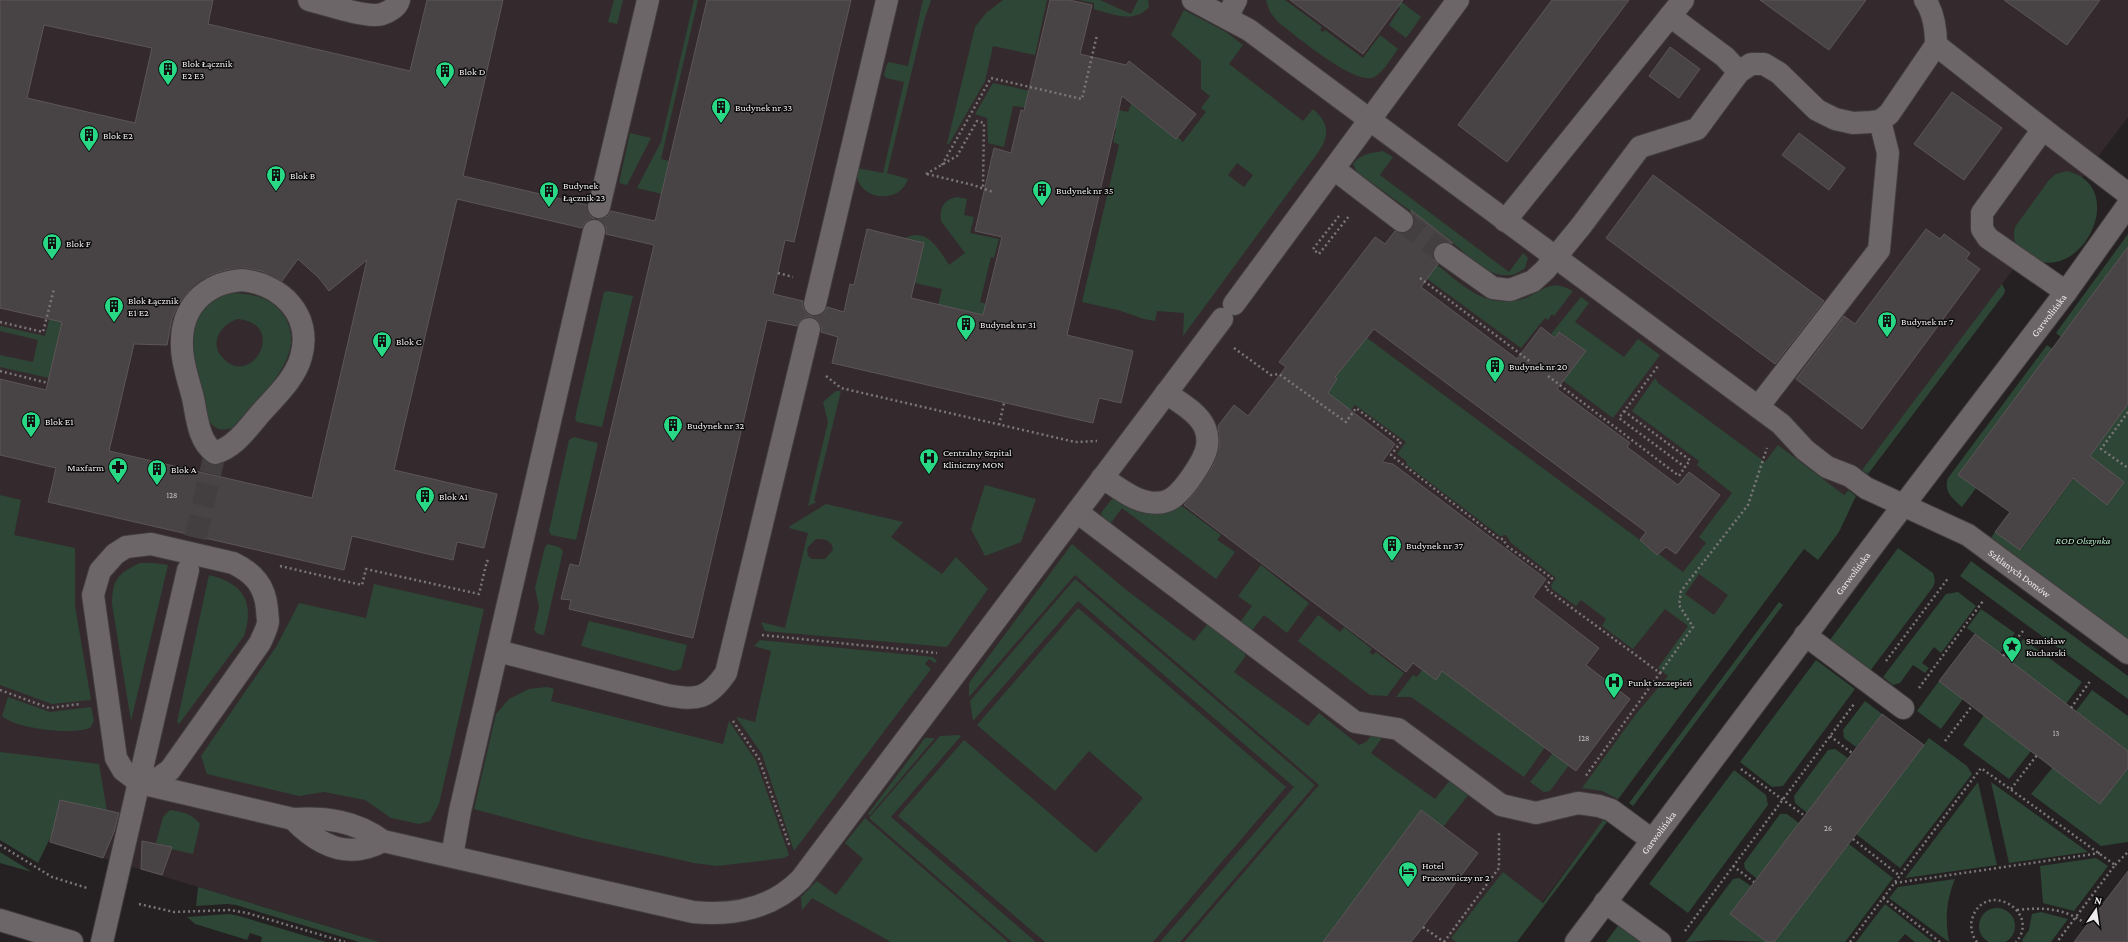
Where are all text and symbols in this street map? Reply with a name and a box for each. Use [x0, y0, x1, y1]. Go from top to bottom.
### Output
building icon: Blok Łącznik E2 E3 [157, 58, 179, 86]
place label: Blok Łącznik E2 E3 [182, 58, 233, 81]
building icon: Blok D [434, 60, 456, 88]
place label: Blok D [459, 66, 486, 77]
building icon: Budynek nr 33 [710, 96, 732, 124]
place label: Budynek nr 33 [735, 102, 793, 113]
building icon: Blok E2 [78, 124, 100, 152]
place label: Blok E2 [103, 130, 133, 141]
building icon: Blok B [265, 164, 287, 192]
place label: Blok B [290, 170, 316, 181]
building icon: Budynek nr 35 [1031, 179, 1053, 207]
building icon: Budynek Łącznik 23 [538, 180, 560, 208]
place label: Budynek Łącznik 23 [563, 180, 605, 203]
place label: Budynek nr 35 [1056, 185, 1114, 196]
building icon: Blok F [41, 232, 63, 260]
place label: Blok F [66, 238, 91, 249]
street label: Garwolińska [2029, 291, 2068, 339]
building icon: Blok Łącznik E1 E2 [103, 295, 125, 323]
place label: Blok Łącznik E1 E2 [128, 295, 179, 318]
building icon: Budynek nr 7 [1876, 310, 1898, 338]
building icon: Budynek nr 31 [955, 313, 977, 341]
place label: Budynek nr 7 [1901, 316, 1954, 327]
place label: Budynek nr 31 [980, 319, 1036, 330]
building icon: Blok C [371, 330, 393, 358]
place label: Blok C [396, 336, 422, 347]
building icon: Budynek nr 20 [1484, 355, 1506, 383]
place label: Budynek nr 20 [1509, 361, 1568, 372]
building icon: Blok E1 [20, 410, 42, 438]
building icon: Budynek nr 32 [662, 414, 684, 442]
place label: Blok E1 [45, 416, 73, 427]
place label: Budynek nr 32 [687, 420, 745, 431]
hospital icon: Centralny Szpital Kliniczny MON [918, 447, 940, 475]
place label: Centralny Szpital Kliniczny MON [943, 447, 1012, 470]
pharmacy icon: Maxfarm [107, 456, 129, 484]
building icon: Blok A [146, 458, 168, 486]
place label: Maxfarm [67, 462, 104, 473]
place label: Blok A [171, 464, 197, 475]
building icon: Blok A1 [414, 485, 436, 513]
house number: 128 [167, 491, 177, 500]
place label: Blok A1 [439, 491, 468, 502]
building icon: Budynek nr 37 [1381, 534, 1403, 562]
park label: ROD Olszynka [2056, 535, 2111, 546]
place label: Budynek nr 37 [1406, 540, 1464, 551]
street label: Szklanych Domów [1987, 547, 2053, 600]
street label: Garwolińska [1833, 549, 1872, 597]
place icon: Stanisław Kucharski [2001, 635, 2023, 663]
place label: Stanisław Kucharski [2026, 635, 2066, 658]
hospital icon: Punkt szczepień [1603, 671, 1625, 699]
place label: Punkt szczepień [1628, 677, 1693, 688]
house number: 13 [2053, 729, 2059, 738]
house number: 128 [1579, 734, 1589, 743]
street label: Garwolińska [1639, 808, 1678, 856]
house number: 26 [1824, 824, 1832, 833]
hotel icon: Hotel Pracowniczy nr 2 [1397, 860, 1419, 888]
place label: Hotel Pracowniczy nr 2 [1422, 860, 1490, 883]
north arrow [2076, 890, 2116, 930]
text: N [2093, 894, 2104, 907]

